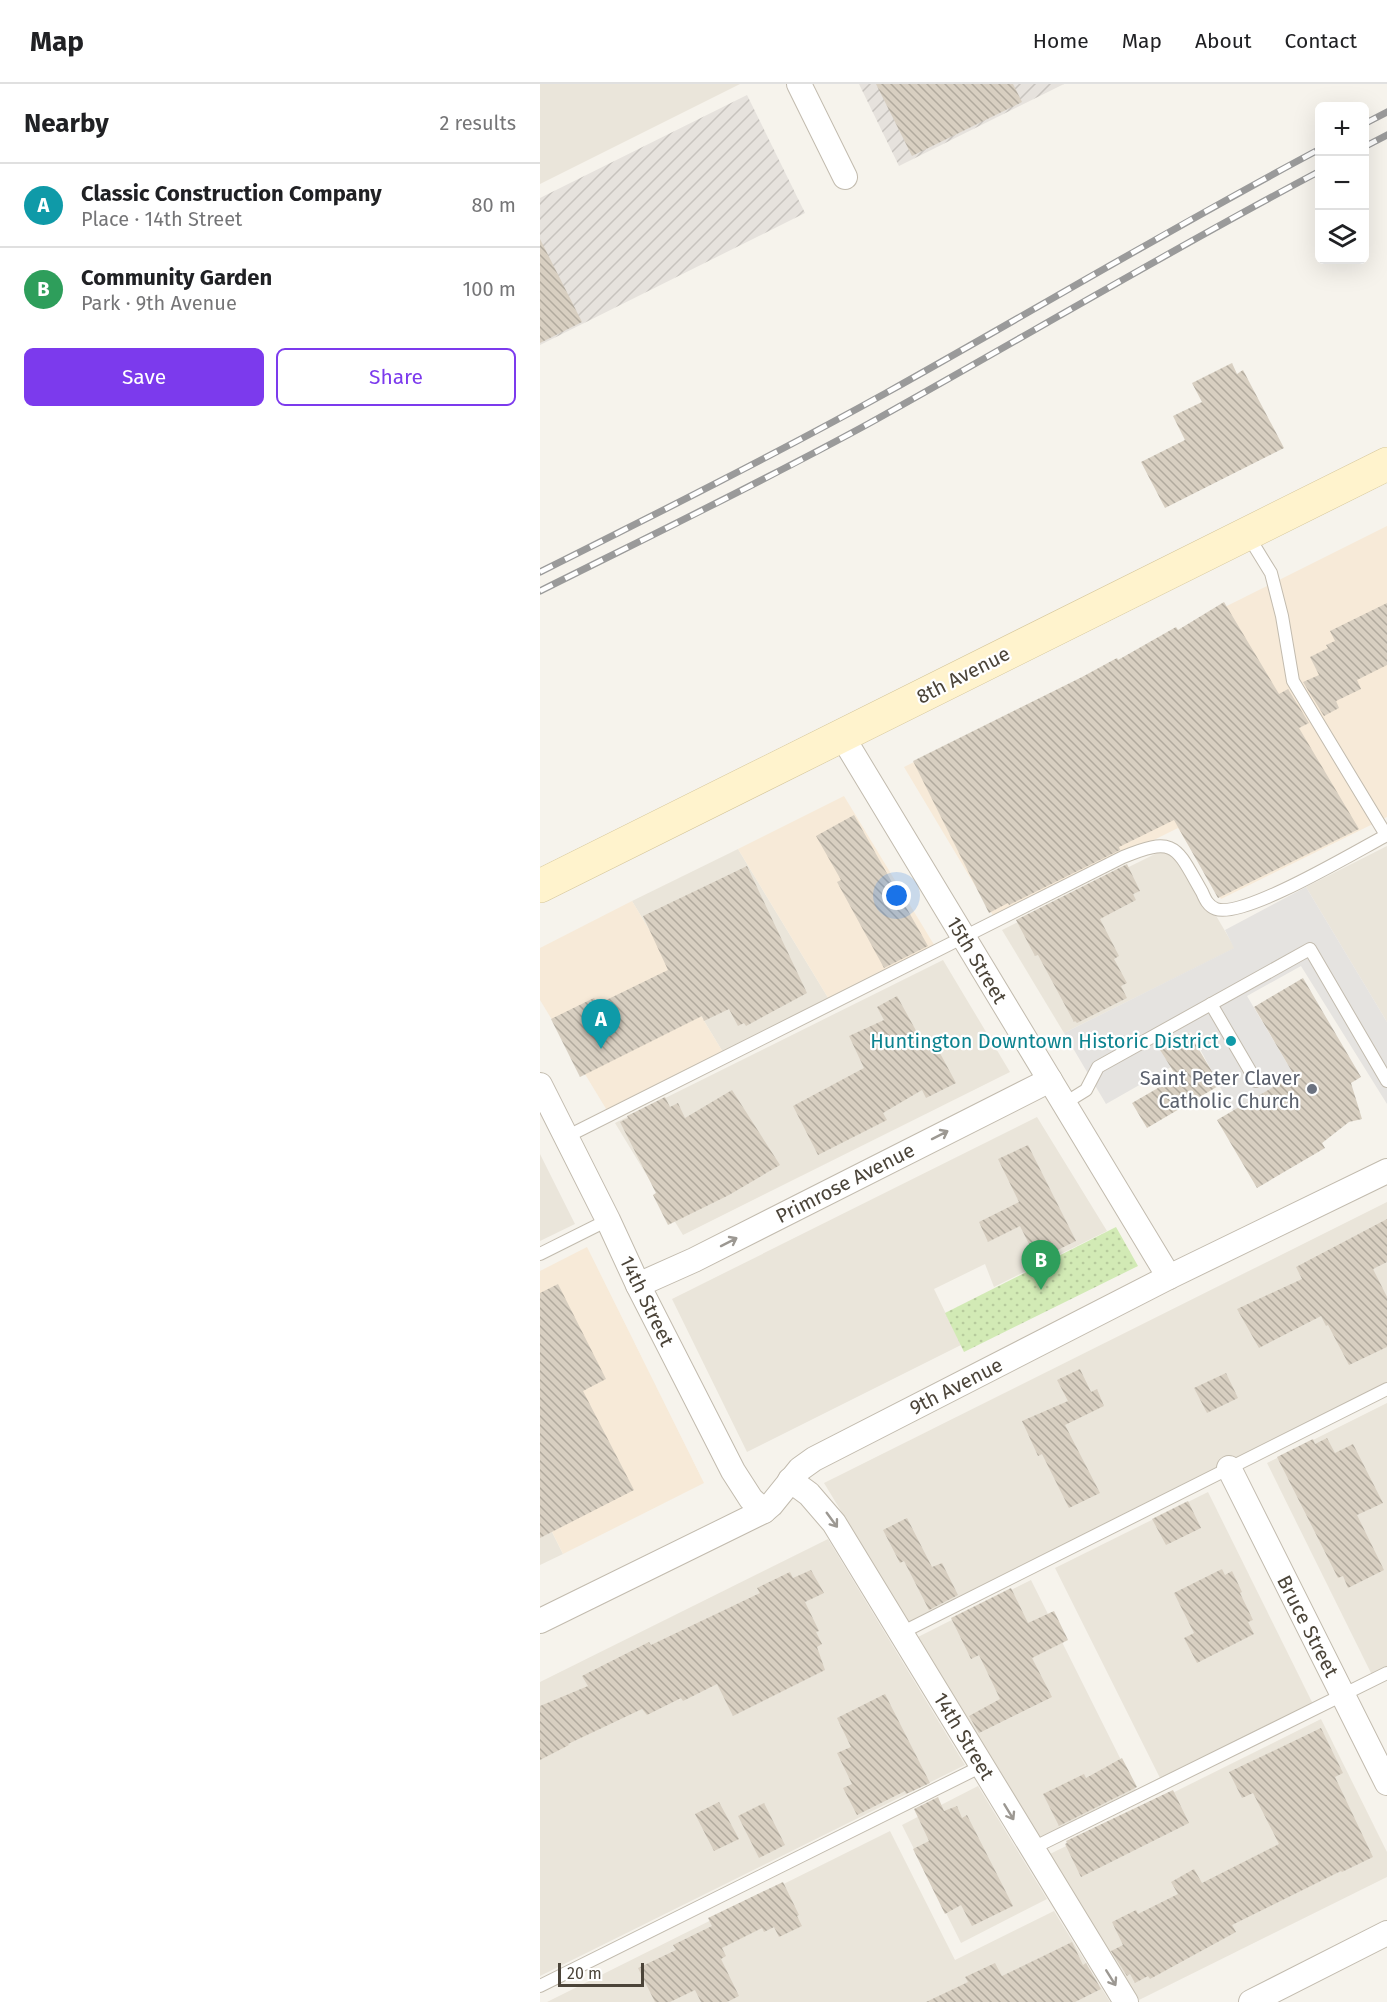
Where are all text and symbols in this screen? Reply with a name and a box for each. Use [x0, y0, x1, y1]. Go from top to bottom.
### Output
text: Map [30, 25, 84, 58]
text: Home [1033, 28, 1089, 54]
text: Map [1122, 28, 1162, 54]
text: About [1195, 28, 1252, 54]
text: Contact [1285, 28, 1357, 54]
map controls [1315, 102, 1369, 264]
button: + [1315, 102, 1369, 156]
text: Nearby [24, 108, 109, 139]
text: 2 results [439, 111, 516, 135]
button: − [1315, 156, 1369, 210]
text: Classic Construction Company [81, 180, 382, 207]
text: A [38, 193, 49, 217]
text: 80 m [471, 193, 516, 217]
text: Place · 14th Street [81, 207, 242, 231]
button: layers [1315, 210, 1369, 264]
text: Community Garden [81, 264, 272, 291]
text: B [37, 277, 50, 301]
text: 100 m [463, 277, 516, 301]
text: Park · 9th Avenue [81, 291, 237, 315]
button: Save [24, 348, 264, 406]
button: Share [276, 348, 516, 406]
street label: 8th Avenue [912, 641, 1014, 709]
your location [882, 881, 911, 910]
street label: 15th Street [942, 912, 1013, 1008]
pin: A [582, 1000, 620, 1049]
place label: Huntington Downtown Historic District [870, 1029, 1220, 1053]
marker: Huntington Downtown Historic District [1224, 1034, 1238, 1048]
place label: Saint Peter Claver Catholic Church [1140, 1066, 1300, 1113]
marker: Saint Peter Claver Catholic Church [1305, 1082, 1319, 1096]
one-way arrow [931, 1129, 949, 1140]
street label: Primrose Avenue [772, 1138, 918, 1228]
one-way arrow [719, 1236, 737, 1247]
pin: B [1022, 1240, 1060, 1290]
street label: 14th Street [615, 1252, 680, 1351]
street label: 9th Avenue [906, 1352, 1006, 1420]
one-way arrow [825, 1512, 838, 1528]
street label: Bruce Street [1272, 1571, 1344, 1682]
street label: 14th Street [929, 1688, 1000, 1785]
one-way arrow [1004, 1803, 1016, 1820]
scale bar [558, 1960, 644, 1988]
text: 20 m [567, 1964, 602, 1983]
one-way arrow [1106, 1969, 1118, 1986]

